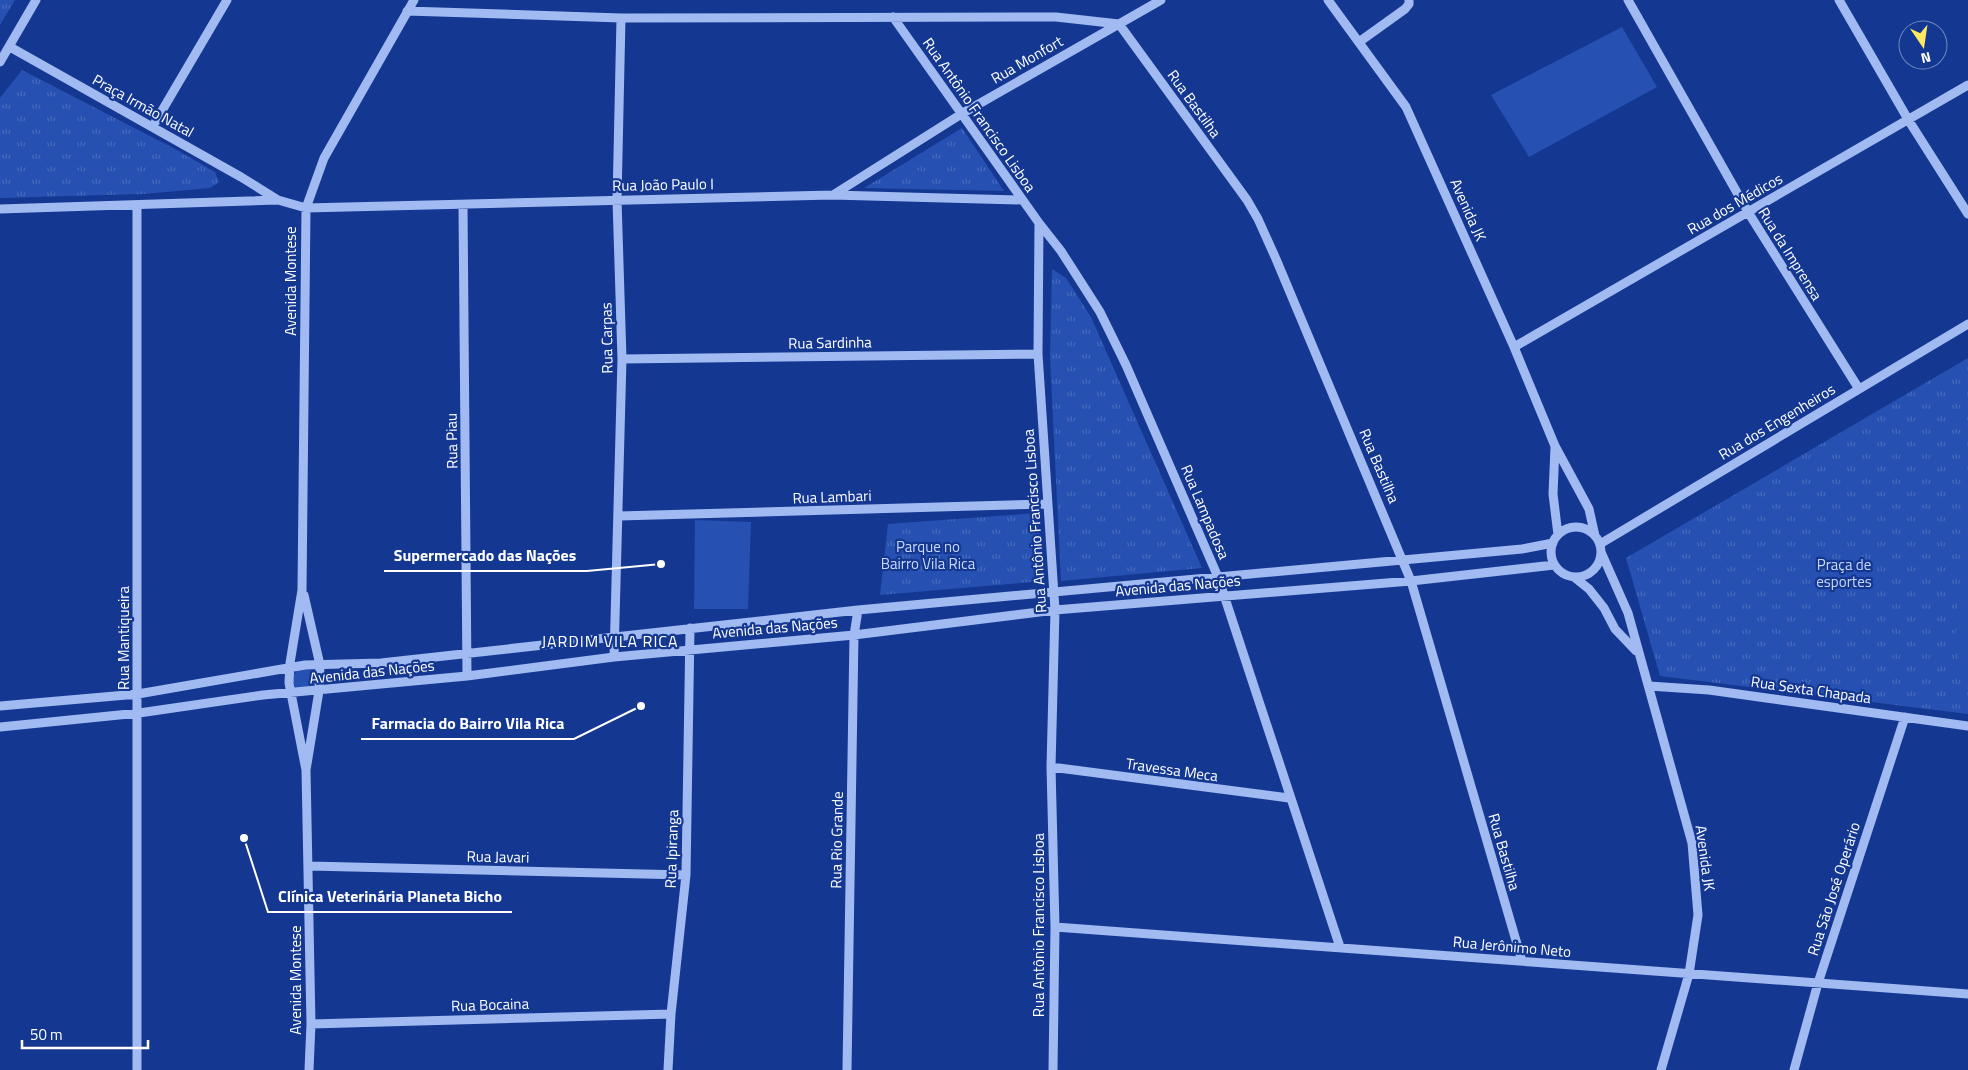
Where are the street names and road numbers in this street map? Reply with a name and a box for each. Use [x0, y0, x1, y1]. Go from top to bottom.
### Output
street label: Rua Monfort [986, 29, 1068, 89]
street label: Rua Antônio Francisco Lisboa [917, 33, 1042, 197]
street label: Rua Bastilha [1162, 65, 1227, 143]
street label: Praça Irmão Natal [88, 68, 198, 143]
street label: Rua dos Médicos [1683, 167, 1787, 240]
street label: Rua João Paulo I [612, 172, 714, 197]
street label: Avenida JK [1444, 175, 1493, 245]
street label: Rua da Imprensa [1753, 203, 1829, 305]
street label: Avenida Montese [279, 226, 302, 336]
street label: Rua Carpas [594, 302, 619, 374]
street label: Rua Sardinha [788, 330, 872, 355]
street label: Rua dos Engenheiros [1714, 378, 1840, 466]
street label: Rua Piau [440, 413, 463, 469]
street label: Rua Bastilha [1353, 425, 1406, 507]
street label: Rua Antônio Francisco Lisboa [1017, 428, 1052, 614]
street label: Rua Lampadosa [1175, 461, 1236, 563]
street label: Rua Lambari [792, 484, 872, 509]
street label: Avenida das Nações [1114, 569, 1242, 602]
street label: Rua Mantiqueira [112, 585, 135, 690]
street label: Avenida das Nações [711, 611, 839, 644]
street label: Avenida das Nações [308, 653, 436, 690]
street label: Rua Sexta Chapada [1750, 670, 1873, 709]
street label: Travessa Meca [1125, 752, 1220, 787]
street label: Rua Rio Grande [824, 791, 849, 889]
street label: Rua Ipiranga [659, 809, 684, 889]
street label: Rua Bastilha [1482, 811, 1527, 894]
street label: Rua São José Operário [1801, 819, 1866, 959]
street label: Avenida JK [1689, 824, 1722, 893]
street label: Rua Antônio Francisco Lisboa [1027, 832, 1050, 1017]
street label: Rua Javari [466, 844, 530, 869]
street label: Avenida Montese [284, 925, 307, 1035]
street label: Rua Jerônimo Neto [1452, 930, 1572, 963]
street label: Rua Bocaina [451, 992, 530, 1017]

